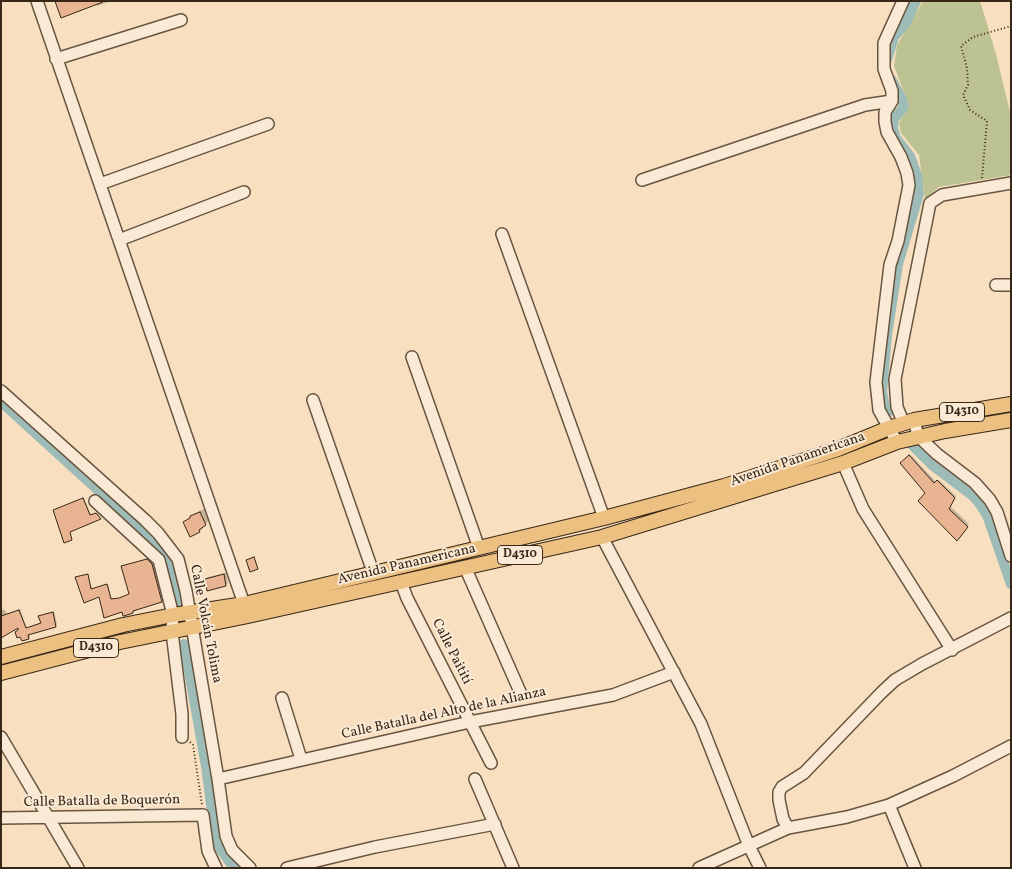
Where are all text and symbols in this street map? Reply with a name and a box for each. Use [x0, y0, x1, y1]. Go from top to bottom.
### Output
road number: D4310 [940, 402, 984, 422]
street label: Avenida Panamericana [728, 429, 868, 491]
street label: Avenida Panamericana [336, 541, 478, 589]
road number: D4310 [498, 546, 542, 564]
street label: Calle Volcán Tolima [185, 563, 225, 685]
street label: Calle Paitití [427, 616, 475, 688]
road number: D4310 [74, 638, 118, 658]
street label: Calle Batalla del Alto de la Alianza [340, 684, 548, 744]
street label: Calle Batalla de Boquerón [23, 792, 181, 812]

